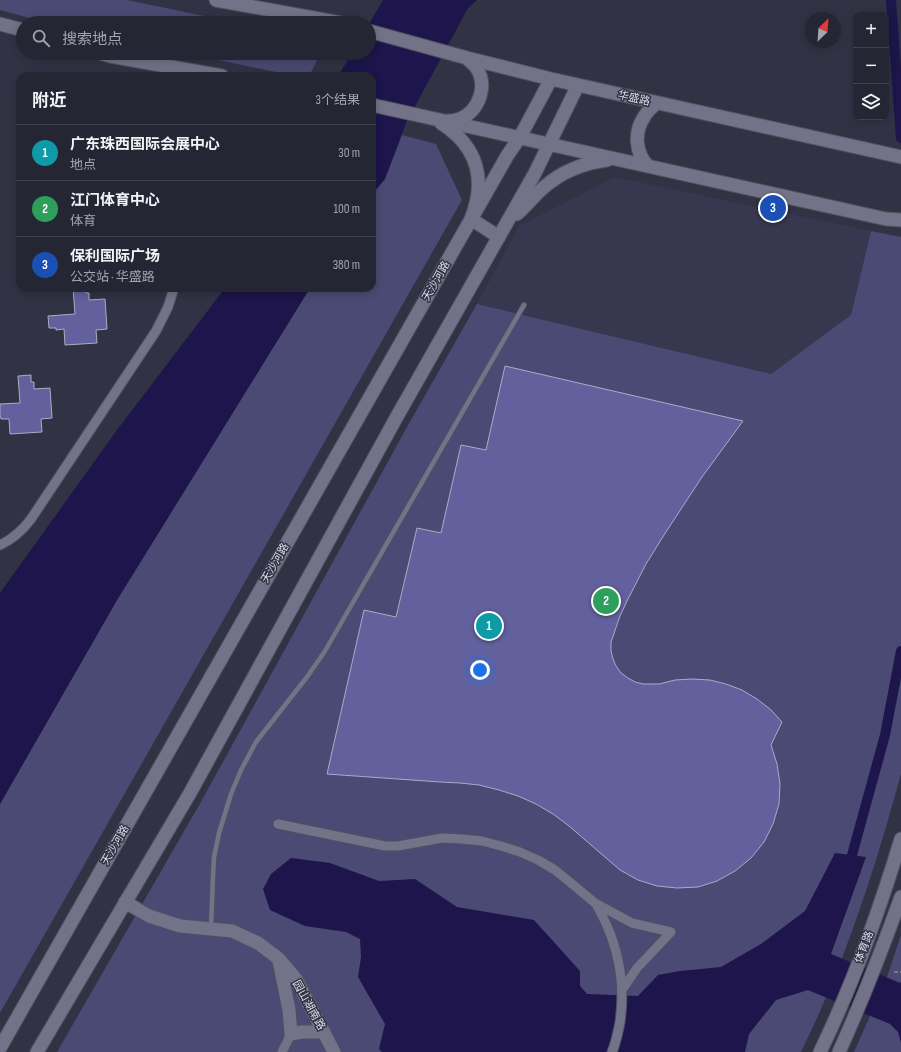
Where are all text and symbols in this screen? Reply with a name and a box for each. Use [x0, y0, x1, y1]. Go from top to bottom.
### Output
north arrow [805, 12, 841, 48]
map controls [853, 12, 889, 120]
button: + [853, 12, 889, 48]
search box [16, 16, 376, 60]
icon: search [30, 27, 52, 49]
text: 搜索地点 [62, 30, 122, 49]
button: − [853, 48, 889, 84]
button: layers [853, 84, 889, 120]
street label: 华盛路 [616, 88, 652, 108]
text: 附近 [32, 91, 66, 111]
text: 3个结果 [316, 92, 360, 108]
text: 广东珠西国际会展中心 [70, 135, 220, 154]
text: 1 [42, 145, 48, 161]
text: 30 m [338, 145, 360, 161]
text: 地点 [70, 157, 96, 173]
text: 江门体育中心 [70, 191, 160, 210]
pin: 3 [760, 193, 786, 223]
text: 2 [42, 201, 48, 217]
text: 100 m [333, 201, 360, 217]
text: 体育 [70, 213, 96, 229]
text: 保利国际广场 [70, 247, 160, 266]
text: 3 [42, 257, 48, 273]
text: 380 m [333, 257, 360, 273]
street label: 天沙河路 [419, 259, 453, 303]
text: 公交站 · 华盛路 [70, 269, 155, 285]
street label: 天沙河路 [258, 541, 292, 585]
pin: 2 [593, 586, 619, 616]
pin: 1 [476, 611, 502, 641]
your location [470, 660, 490, 680]
street label: 天沙河路 [98, 823, 132, 867]
street label: 体育路 [852, 929, 876, 965]
street label: 园山湖南路 [290, 978, 328, 1032]

